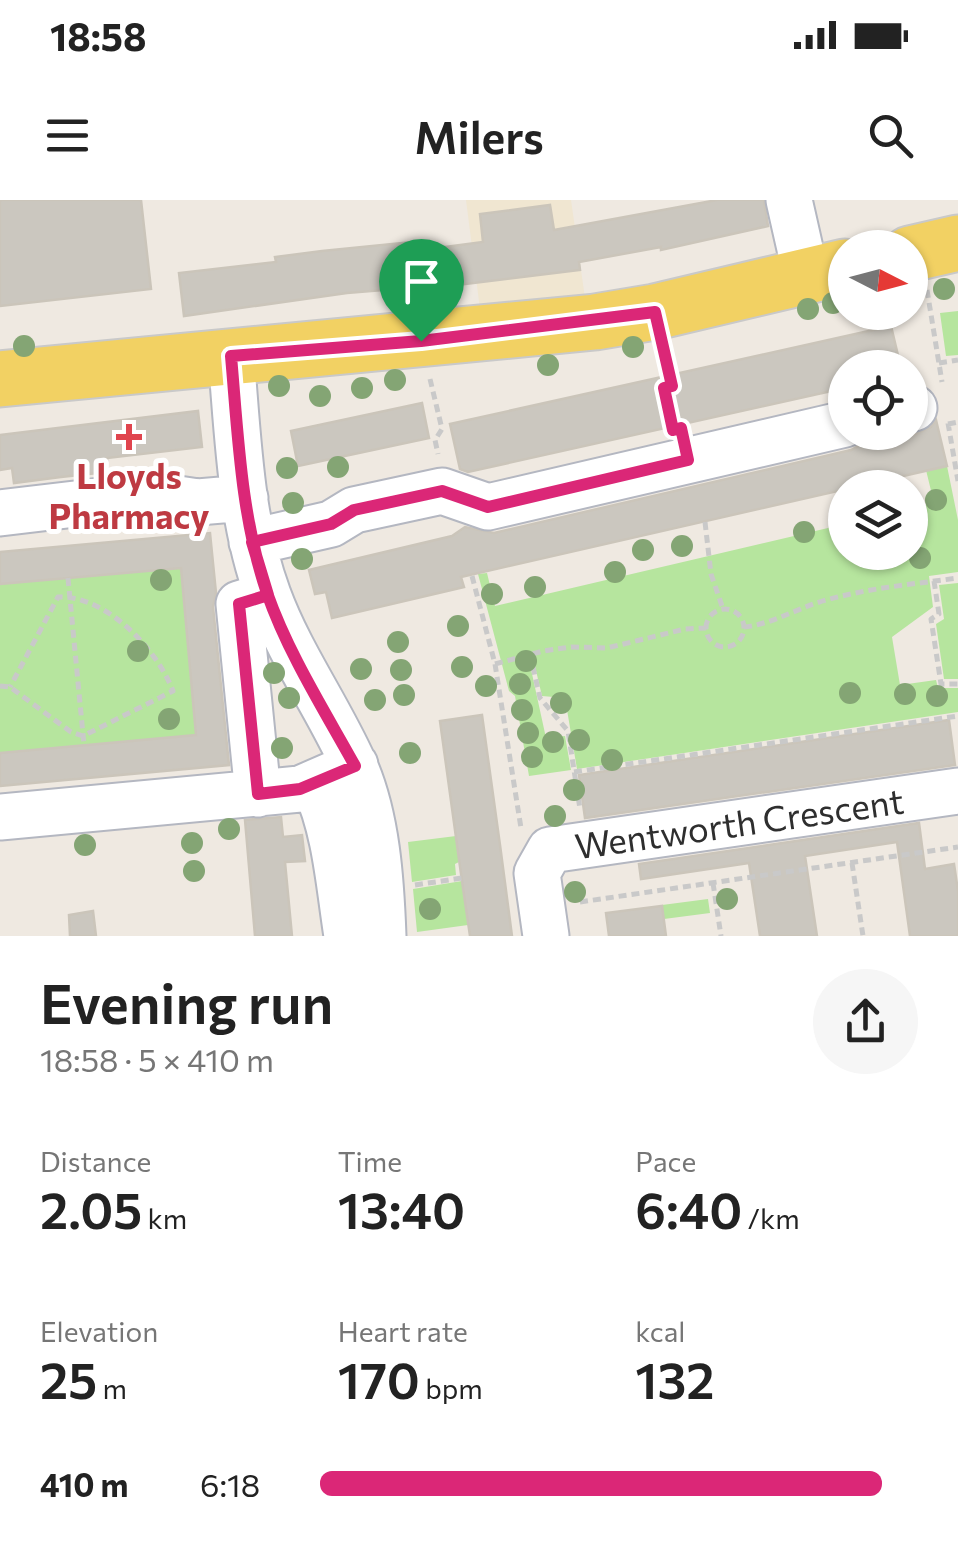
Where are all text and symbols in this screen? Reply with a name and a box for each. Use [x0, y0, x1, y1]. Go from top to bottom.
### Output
text: 18:58 [50, 12, 146, 59]
icon: menu [40, 108, 95, 163]
text: Milers [414, 108, 544, 163]
icon: search [863, 108, 918, 163]
north arrow [828, 230, 928, 330]
map controls [828, 230, 928, 570]
pin [379, 239, 464, 342]
icon: arrive [394, 254, 449, 309]
button: locate [828, 350, 928, 450]
marker: Lloyds Pharmacy [118, 426, 140, 448]
place label: Lloyds Pharmacy [49, 453, 210, 536]
button: layers [828, 470, 928, 570]
street label: Wentworth Crescent [572, 778, 906, 866]
text: Evening run [40, 968, 333, 1035]
button: share [813, 969, 918, 1074]
text: 18:58 · 5 × 410 m [40, 1039, 274, 1079]
text: Distance [40, 1144, 151, 1178]
text: Time [338, 1144, 402, 1178]
text: Pace [635, 1144, 696, 1178]
text: 2.05 [40, 1178, 142, 1239]
text: 13:40 [338, 1178, 465, 1239]
text: 6:40 [635, 1178, 742, 1239]
text: km [142, 1201, 187, 1235]
text: /km [742, 1201, 800, 1235]
text: Elevation [40, 1314, 158, 1348]
text: Heart rate [338, 1314, 468, 1348]
text: kcal [635, 1314, 685, 1348]
text: 25 [40, 1348, 97, 1409]
text: 170 [338, 1348, 420, 1409]
text: 132 [635, 1348, 714, 1409]
text: m [97, 1371, 127, 1405]
text: bpm [420, 1371, 483, 1405]
text: 410 m [40, 1464, 128, 1504]
text: 6:18 [200, 1464, 260, 1504]

